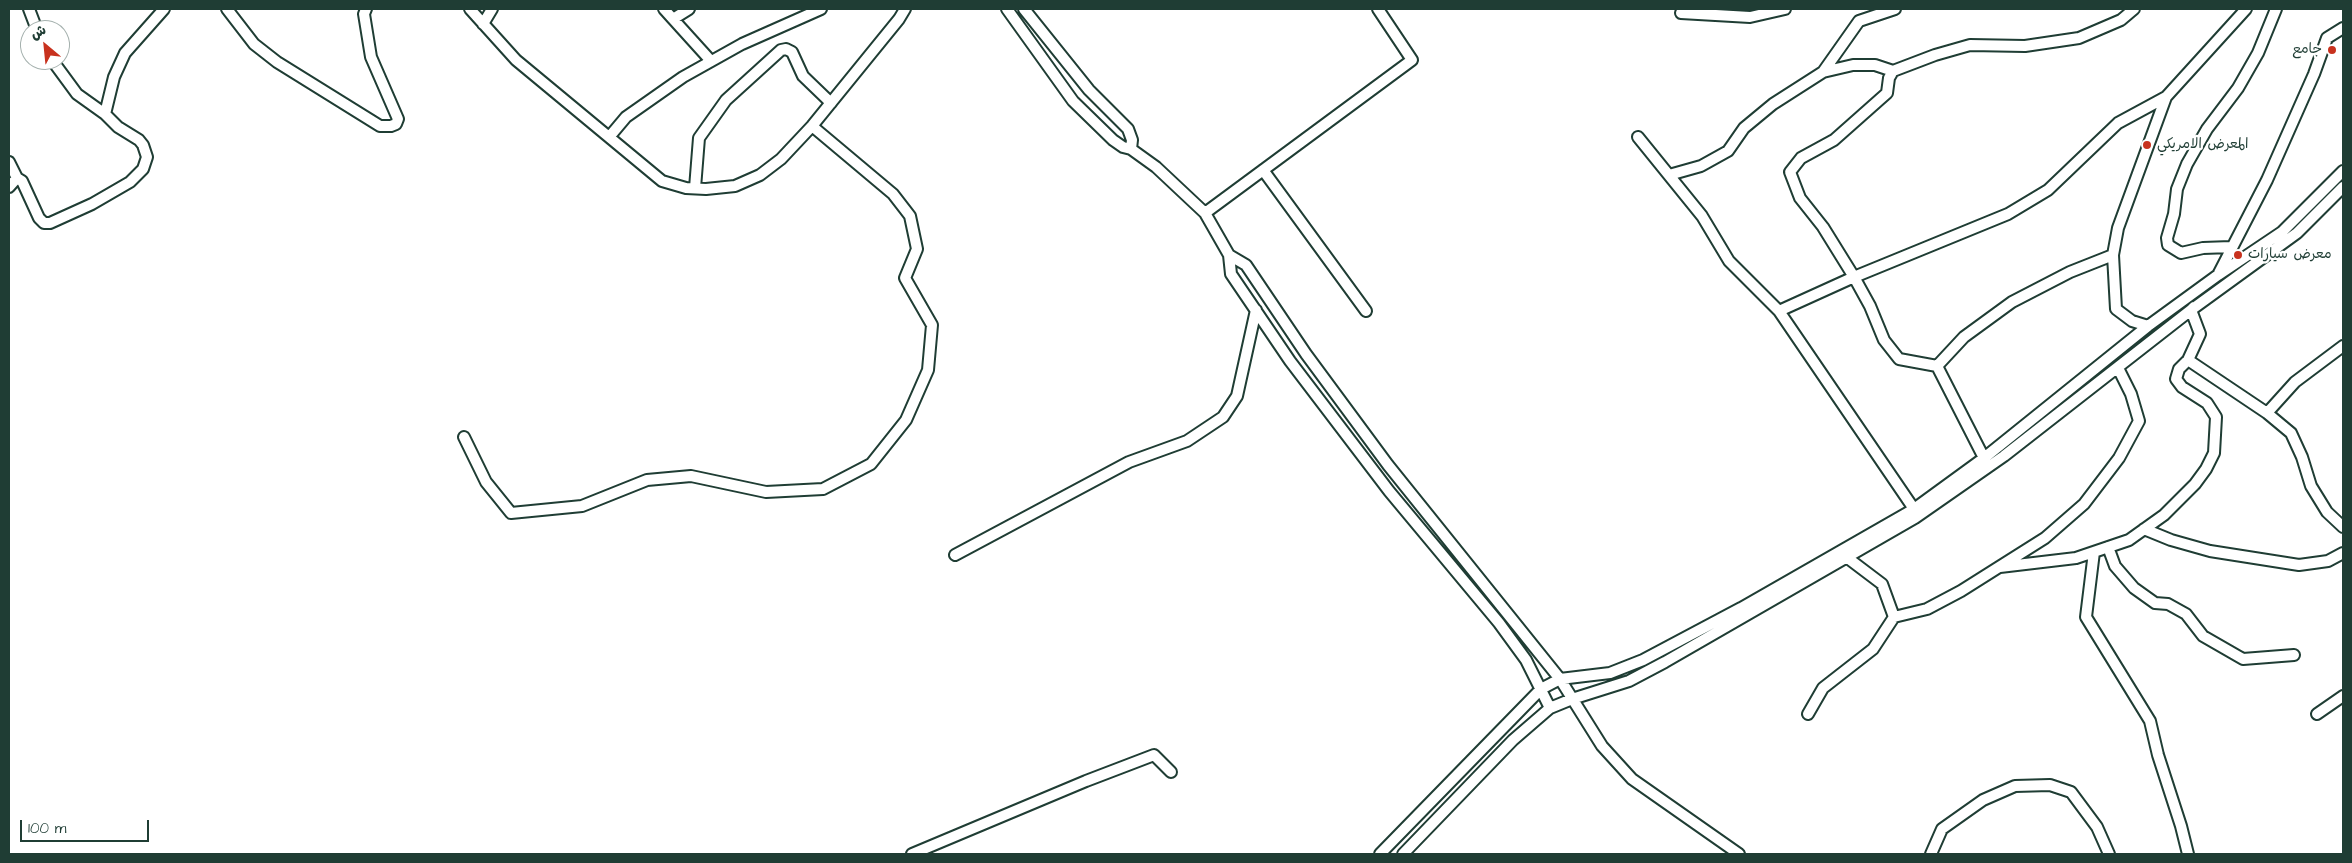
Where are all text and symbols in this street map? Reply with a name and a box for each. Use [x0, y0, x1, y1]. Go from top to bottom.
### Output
north arrow [20, 20, 70, 70]
text: ش [27, 20, 50, 45]
place label: جامع [2292, 42, 2322, 58]
marker: جامع [2326, 44, 2338, 56]
place label: المعرض الامريكي [2157, 137, 2249, 153]
marker: المعرض الامريكي [2141, 139, 2153, 151]
place label: معرض سيارات [2248, 247, 2332, 263]
marker: معرض سيارات [2232, 249, 2244, 261]
scale bar [22, 810, 151, 842]
text: 100 m [28, 818, 67, 839]

